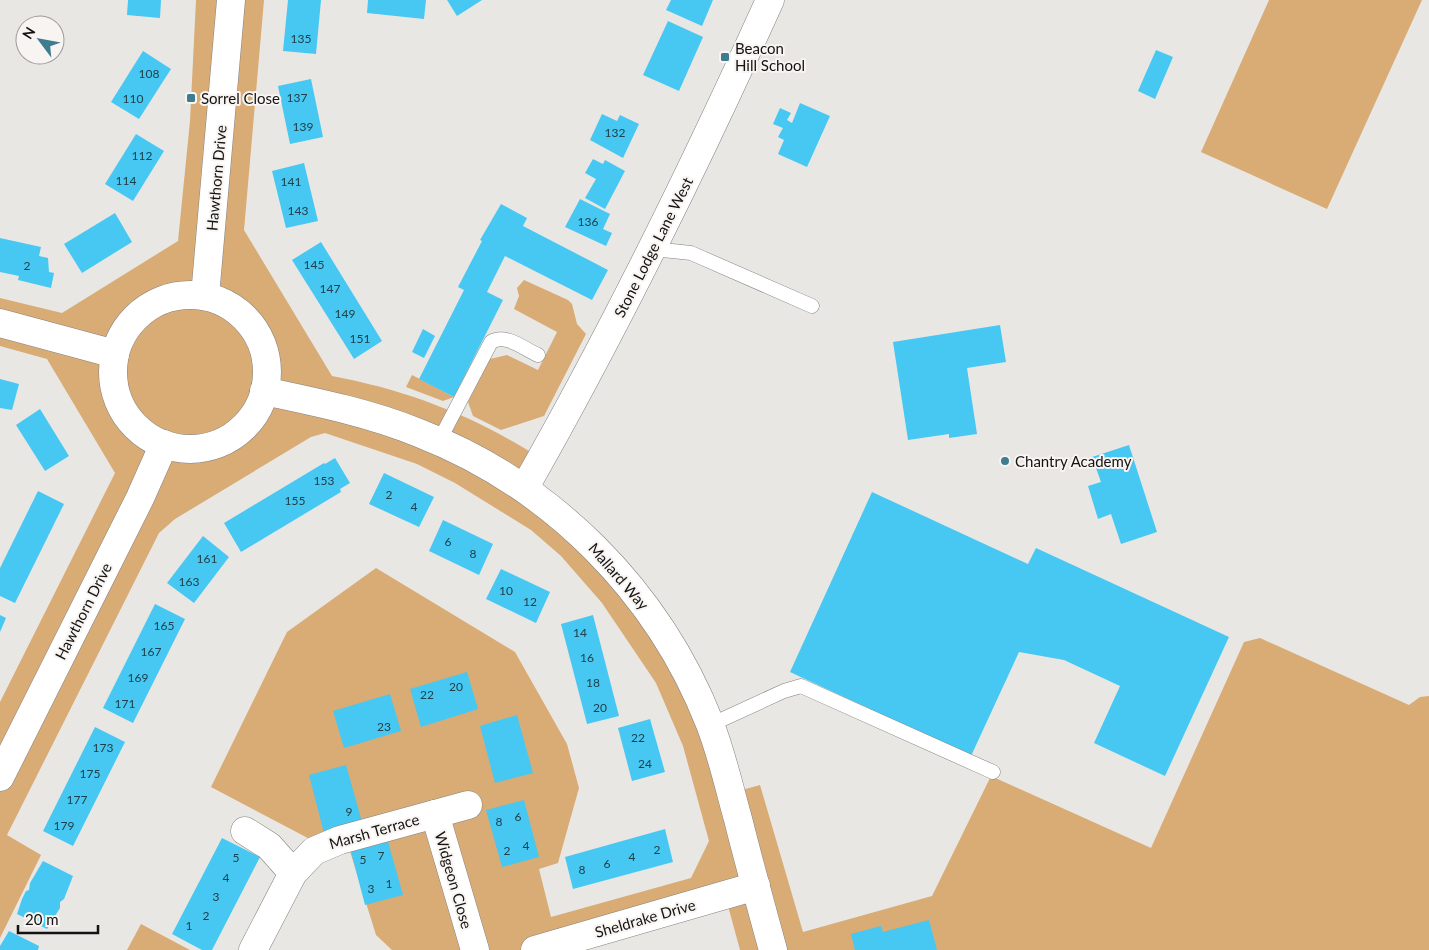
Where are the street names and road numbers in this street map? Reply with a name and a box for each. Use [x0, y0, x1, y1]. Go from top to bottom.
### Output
street label: Hawthorn Drive [202, 124, 230, 232]
street label: Stone Lodge Lane West [610, 173, 696, 320]
street label: Mallard Way [585, 539, 653, 613]
street label: Hawthorn Drive [51, 560, 115, 662]
street label: Marsh Terrace [327, 810, 421, 852]
street label: Widgeon Close [432, 829, 476, 931]
street label: Sheldrake Drive [593, 895, 697, 941]

